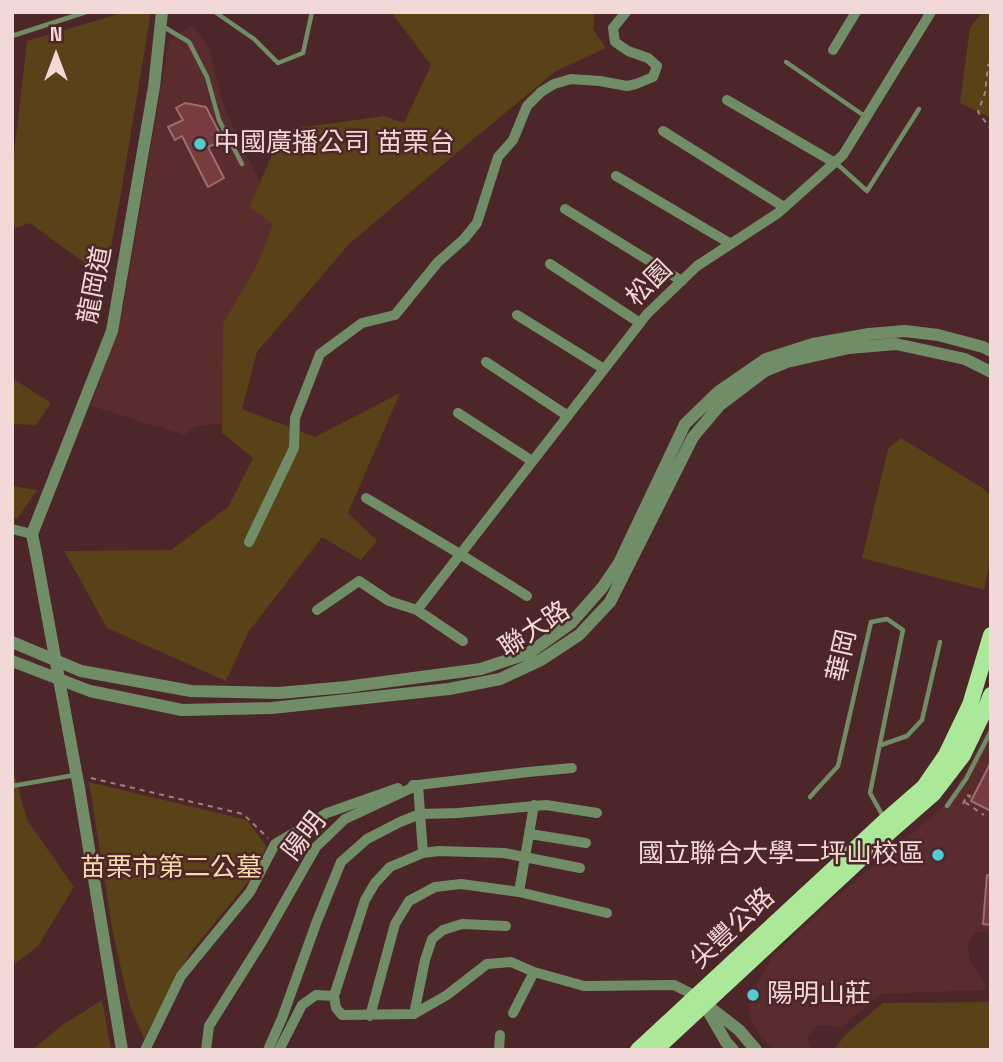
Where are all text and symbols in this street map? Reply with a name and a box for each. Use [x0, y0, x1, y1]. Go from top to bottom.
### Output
north arrow [21, 21, 91, 91]
text: N [50, 22, 62, 47]
place label: 中國廣播公司 苗栗台 [214, 128, 455, 160]
marker: 中國廣播公司 苗栗台 [192, 136, 208, 152]
street label: 龍岡道 [73, 244, 119, 326]
street label: 松園 [621, 255, 679, 313]
street label: 聯大路 [494, 596, 576, 664]
street label: 華岡 [822, 627, 864, 685]
street label: 陽明 [277, 807, 333, 867]
place label: 國立聯合大學二坪山校區 [638, 839, 924, 871]
marker: 國立聯合大學二坪山校區 [930, 847, 946, 863]
park label: 苗栗市第二公墓 [80, 853, 262, 885]
street label: 尖豐公路 [684, 882, 782, 976]
place label: 陽明山莊 [767, 979, 871, 1011]
marker: 陽明山莊 [745, 987, 761, 1003]

